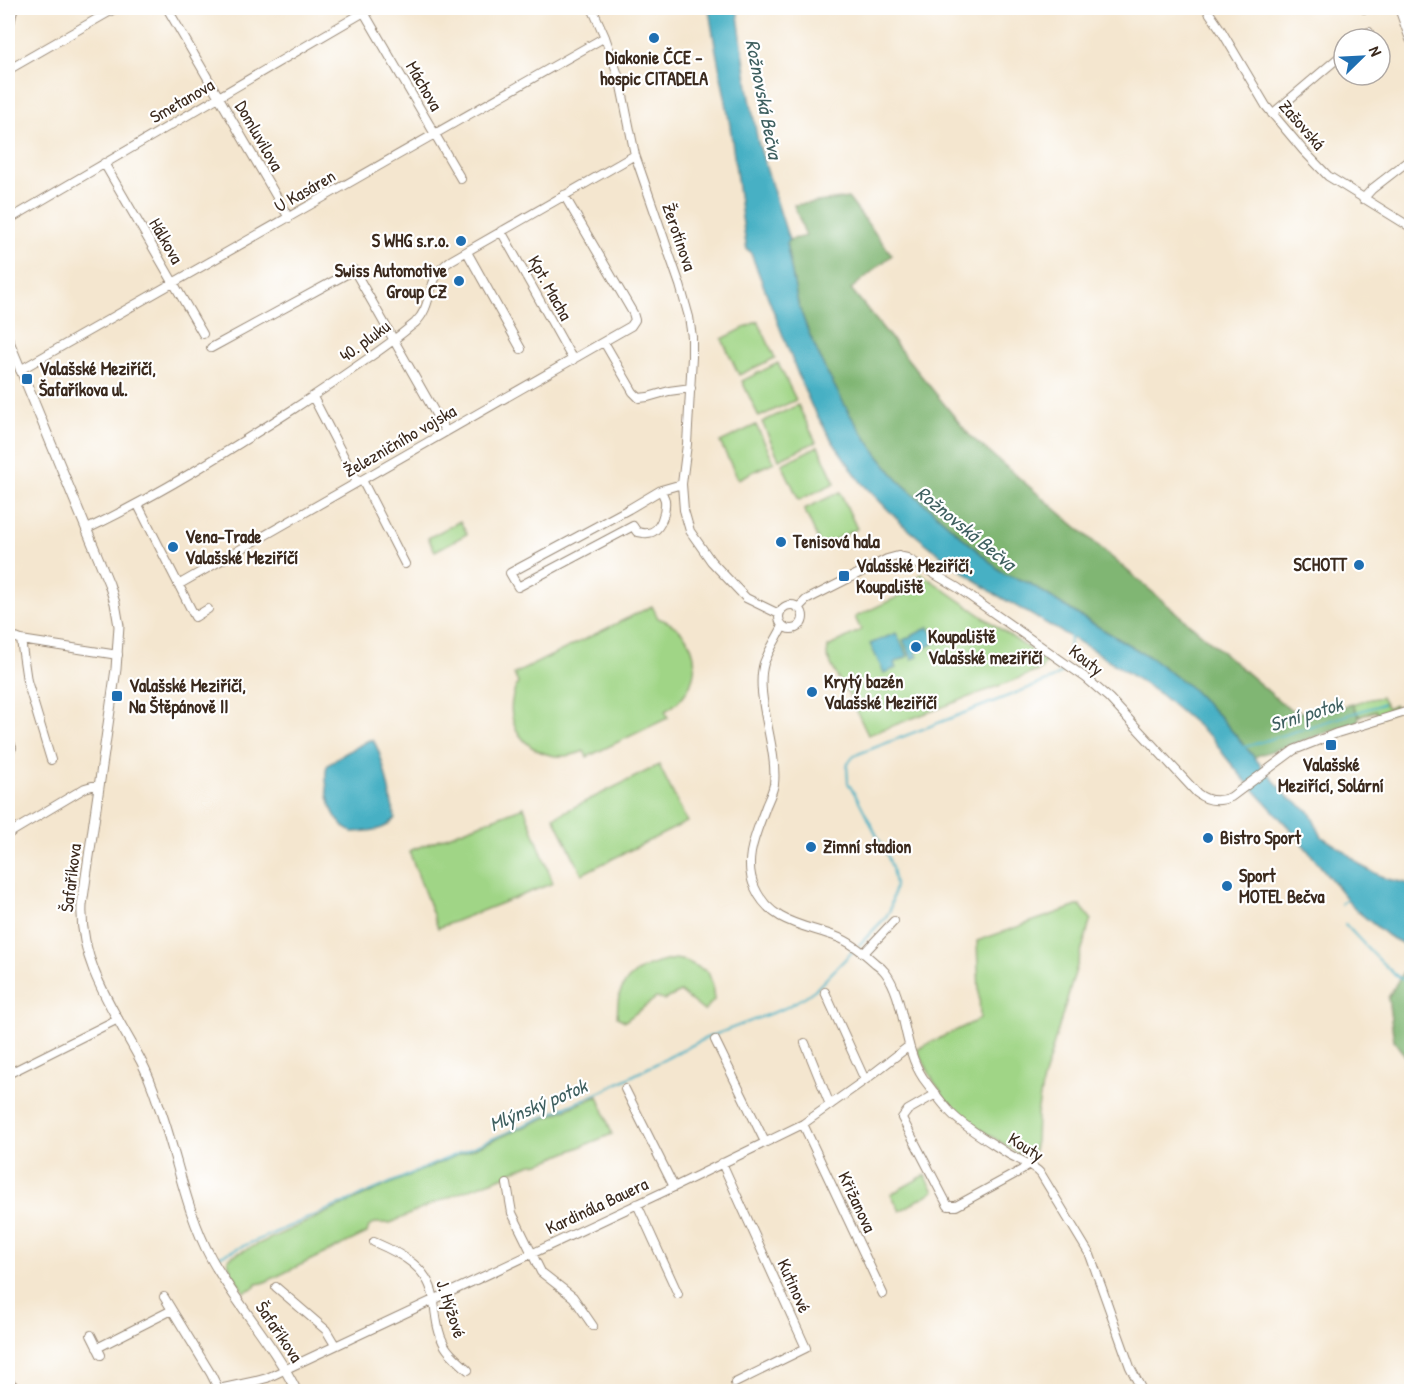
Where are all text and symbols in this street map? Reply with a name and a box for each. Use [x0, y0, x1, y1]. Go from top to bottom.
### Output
north arrow [1332, 27, 1392, 87]
marker: Diakonie ČCE - hospic CITADELA [647, 31, 661, 45]
water label: Rožnovská Bečva [740, 37, 790, 163]
text: N [1364, 43, 1388, 60]
place label: Diakonie ČCE - hospic CITADELA [600, 45, 708, 92]
street label: Máchova [400, 56, 449, 115]
street label: Smetanova [145, 72, 219, 129]
street label: Zašovská [1274, 94, 1331, 155]
street label: Domluvilova [229, 96, 290, 176]
street label: U Kasáren [270, 163, 340, 218]
street label: Žerotínova [656, 200, 703, 274]
street label: Hálkova [143, 213, 190, 268]
place label: S WHG s.r.o. [372, 228, 449, 253]
marker: S WHG s.r.o. [454, 234, 468, 248]
street label: Kpt. Macha [522, 251, 579, 325]
place label: Swiss Automotive Group CZ [335, 258, 448, 305]
marker: Swiss Automotive Group CZ [452, 274, 466, 288]
street label: 40. pluku [334, 314, 395, 368]
place label: Valašské Meziříčí, Šafaříkova ul. [39, 356, 156, 402]
marker: Valašské Meziříčí, Šafaříkova ul. [20, 372, 34, 386]
street label: Železničního vojska [339, 398, 461, 483]
water label: Rožnovská Bečva [911, 479, 1023, 578]
place label: Vena-Trade Valašské Meziříčí [185, 524, 298, 570]
place label: Tenisová hala [792, 529, 881, 554]
marker: Tenisová hala [774, 535, 788, 549]
marker: Vena-Trade Valašské Meziříčí [166, 540, 180, 554]
place label: SCHOTT [1294, 552, 1348, 577]
place label: Valašské Meziříčí, Koupaliště [856, 553, 973, 600]
marker: SCHOTT [1352, 558, 1366, 572]
marker: Valašské Meziříčí, Koupaliště [837, 569, 851, 583]
place label: Koupaliště Valašské meziříčí [928, 624, 1043, 670]
street label: Kouty [1064, 638, 1109, 681]
marker: Koupaliště Valašské meziříčí [909, 640, 923, 654]
place label: Krytý bazén Valašské Meziříčí [824, 669, 937, 715]
place label: Valašské Meziříčí, Na Štěpánově II [129, 673, 246, 720]
marker: Krytý bazén Valašské Meziříčí [805, 685, 819, 699]
marker: Valašské Meziříčí, Na Štěpánově II [110, 689, 124, 703]
water label: Srní potok [1266, 689, 1348, 738]
marker: Valašské Meziřící, Solární [1324, 738, 1338, 752]
place label: Valašské Meziřící, Solární [1278, 752, 1384, 798]
place label: Bistro Sport [1220, 825, 1302, 851]
marker: Bistro Sport [1201, 831, 1215, 845]
place label: Zimní stadion [823, 834, 911, 859]
marker: Zimní stadion [804, 840, 818, 854]
street label: Šafaříkova [54, 842, 87, 914]
place label: Sport MOTEL Bečva [1239, 863, 1325, 909]
marker: Sport MOTEL Bečva [1220, 879, 1234, 893]
water label: Mlýnský potok [485, 1071, 593, 1138]
street label: Kouty [1004, 1126, 1049, 1167]
street label: Křižanova [832, 1167, 882, 1236]
street label: Kardinála Bauera [542, 1171, 652, 1240]
street label: Kutinové [772, 1255, 817, 1317]
street label: J. Hýžové [430, 1276, 473, 1341]
street label: Šafaříkova [250, 1296, 309, 1367]

